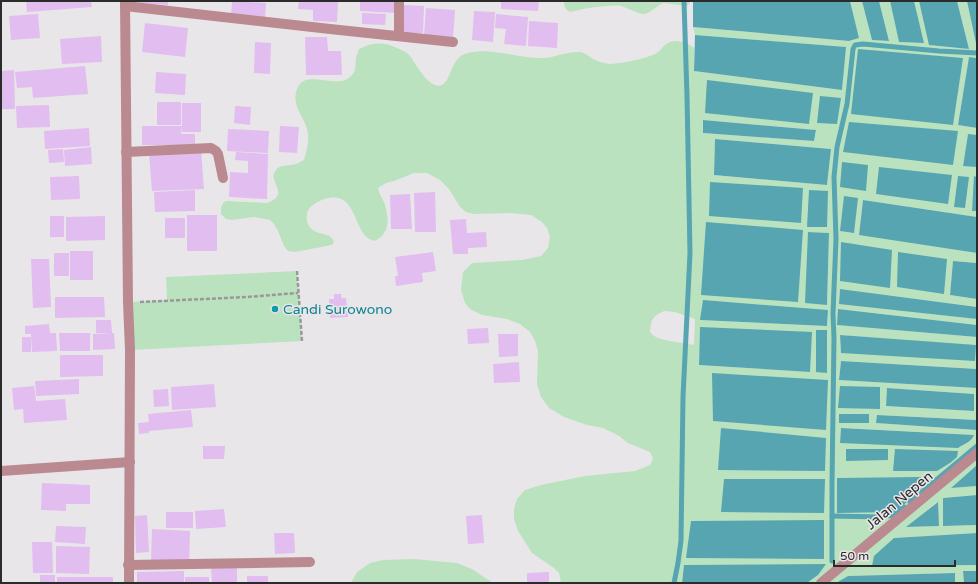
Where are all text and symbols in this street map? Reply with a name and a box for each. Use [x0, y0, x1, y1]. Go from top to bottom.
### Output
place label: Candi Surowono [283, 301, 392, 318]
marker: Candi Surowono [270, 304, 280, 314]
street label: Jalan Nepen [862, 467, 936, 533]
scale bar [834, 542, 955, 568]
text: 50 m [840, 549, 869, 563]

